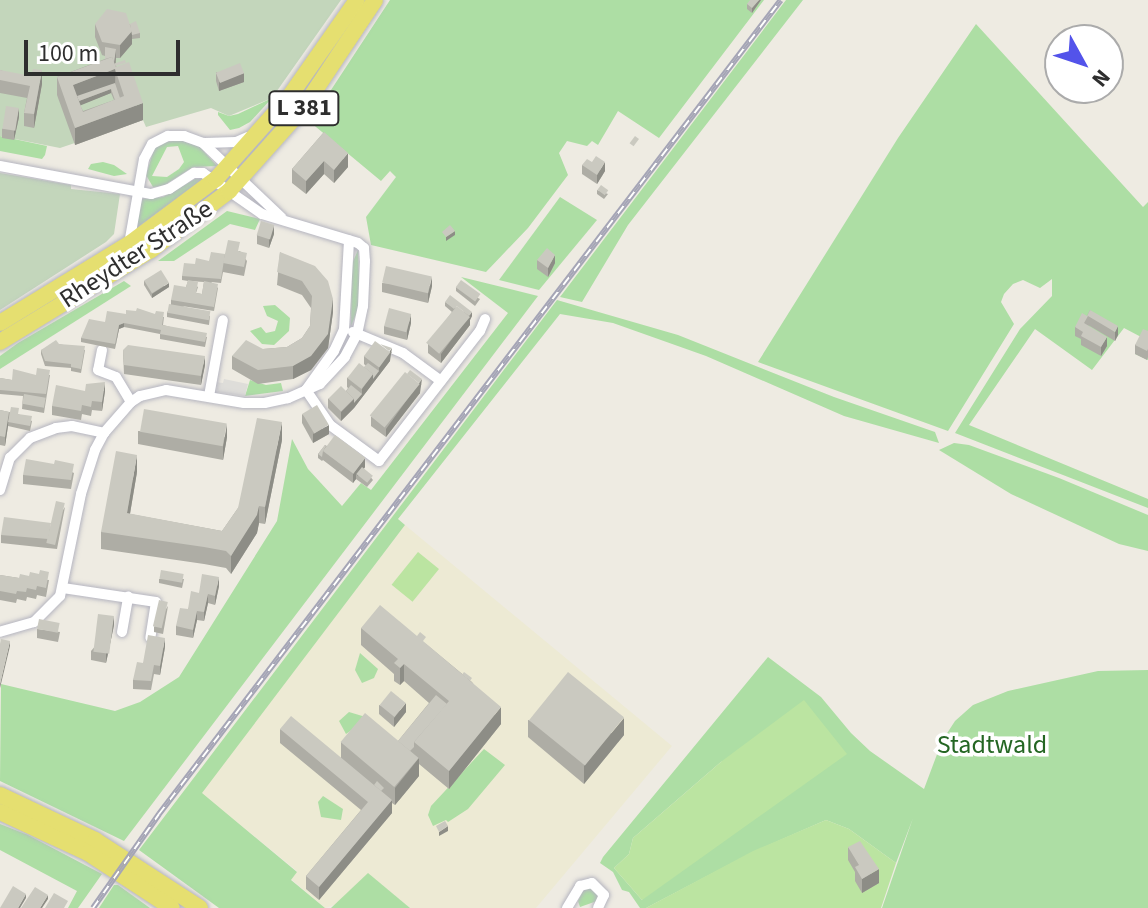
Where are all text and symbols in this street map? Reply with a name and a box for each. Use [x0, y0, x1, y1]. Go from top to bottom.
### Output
scale bar [28, 24, 184, 74]
north arrow [1044, 24, 1124, 104]
text: 100 m [38, 36, 98, 71]
text: N [1084, 62, 1118, 94]
road number: L 381 [268, 88, 340, 128]
street label: Rheydter Straße [54, 193, 218, 315]
park label: Stadtwald [937, 729, 1047, 761]

